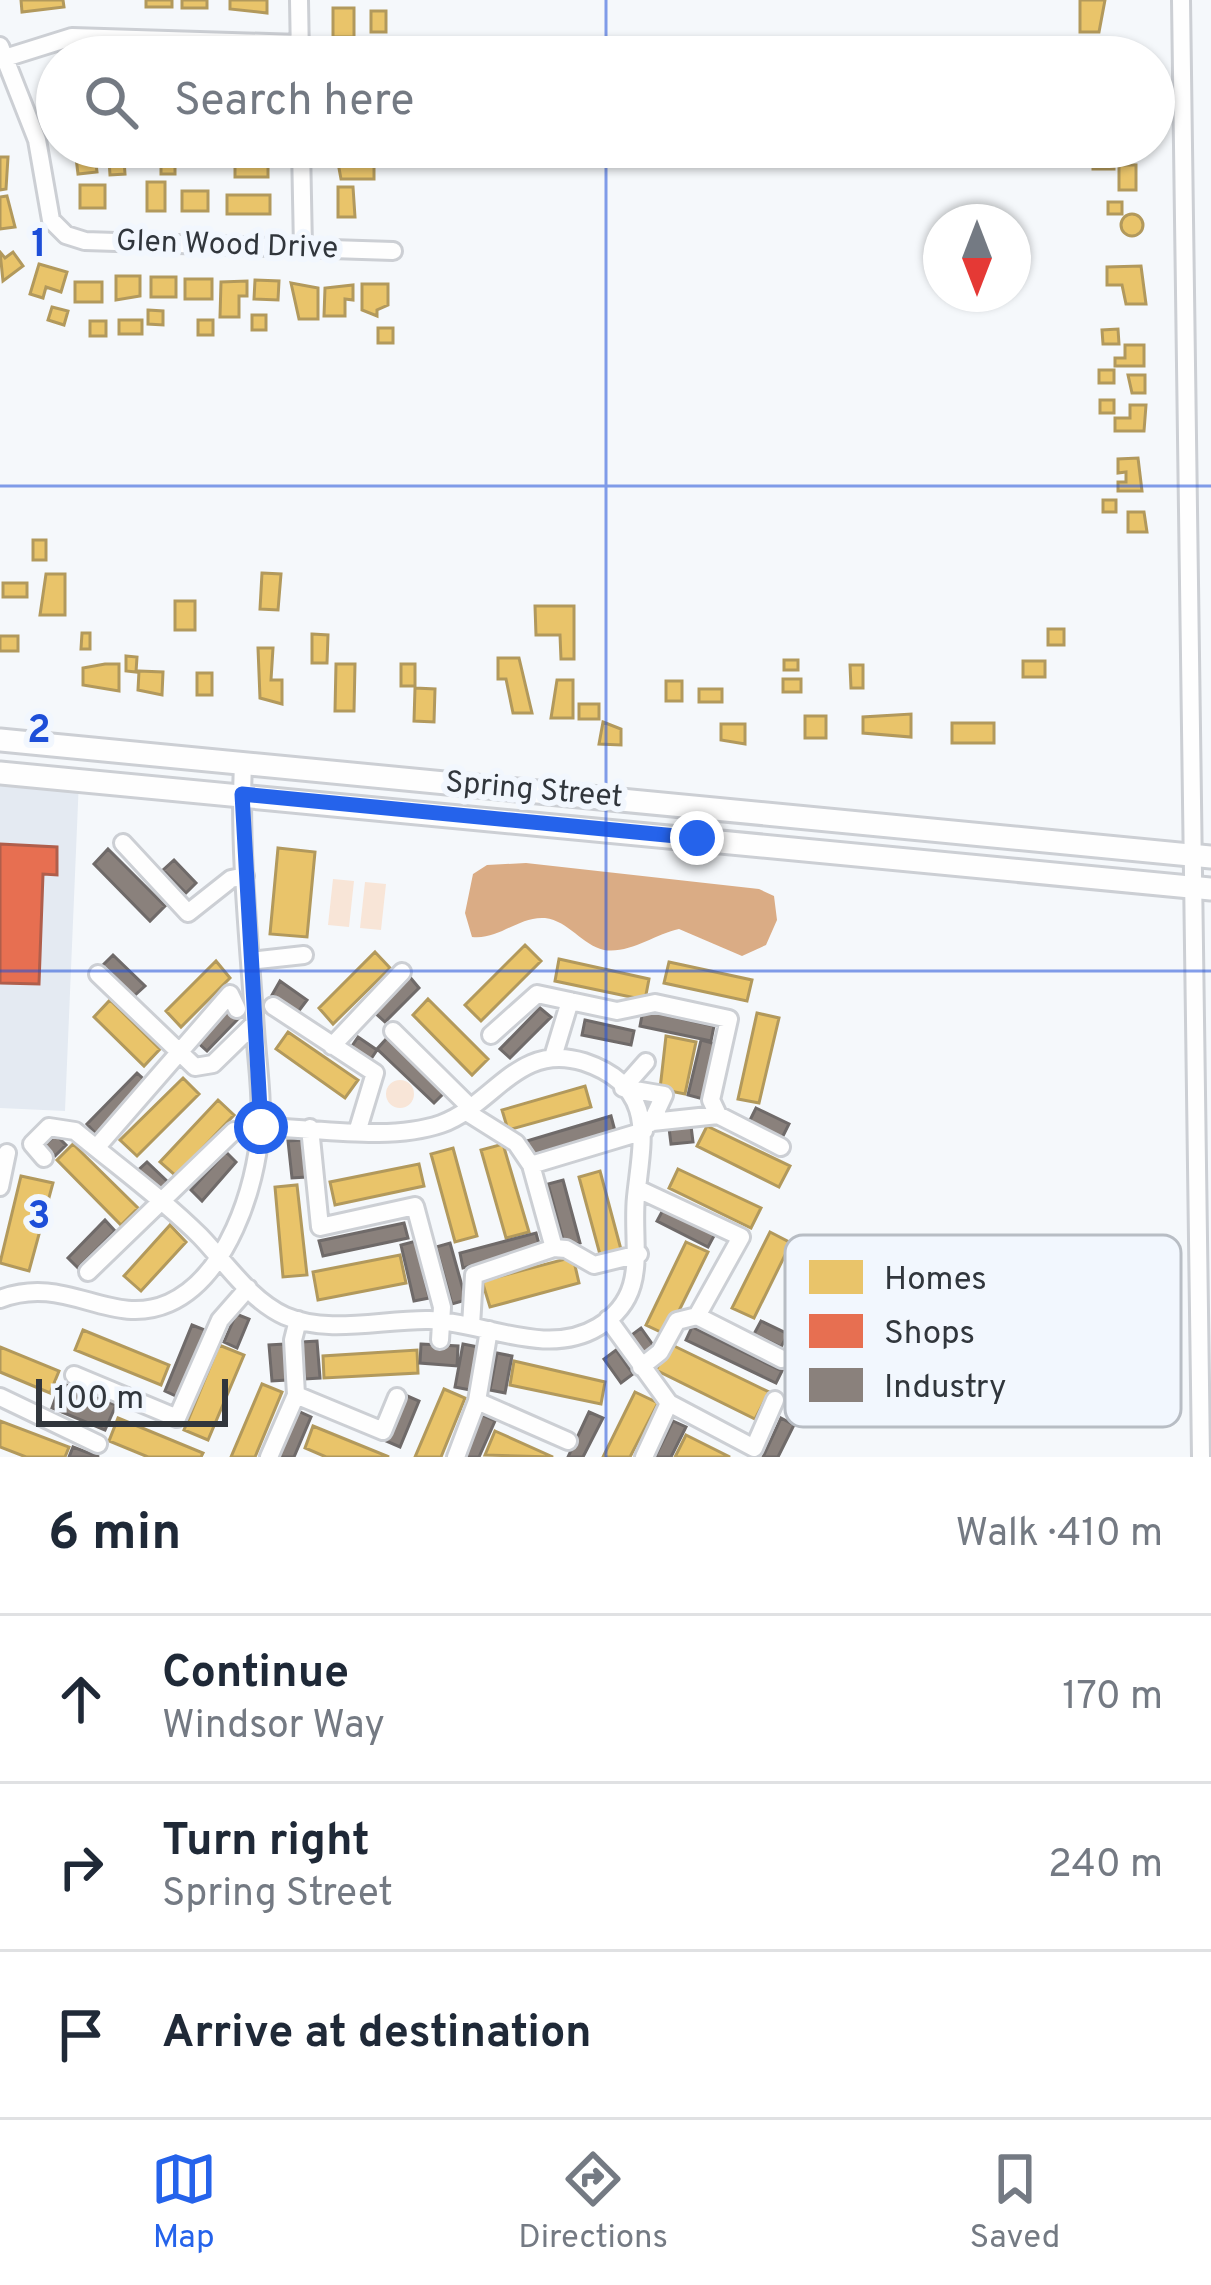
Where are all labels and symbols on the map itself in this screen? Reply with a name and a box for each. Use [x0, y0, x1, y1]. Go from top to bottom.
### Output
north arrow [923, 204, 1031, 312]
text: 1 [31, 222, 47, 271]
street label: Glen Wood Drive [115, 224, 339, 268]
text: 2 [27, 708, 51, 757]
street label: Spring Street [444, 765, 624, 817]
route end [670, 811, 724, 865]
route start [234, 1100, 288, 1154]
text: 3 [27, 1194, 51, 1243]
legend [785, 1235, 1181, 1427]
text: Homes [884, 1260, 987, 1302]
text: Shops [884, 1314, 975, 1356]
text: Industry [884, 1368, 1006, 1410]
scale bar [36, 1373, 228, 1426]

